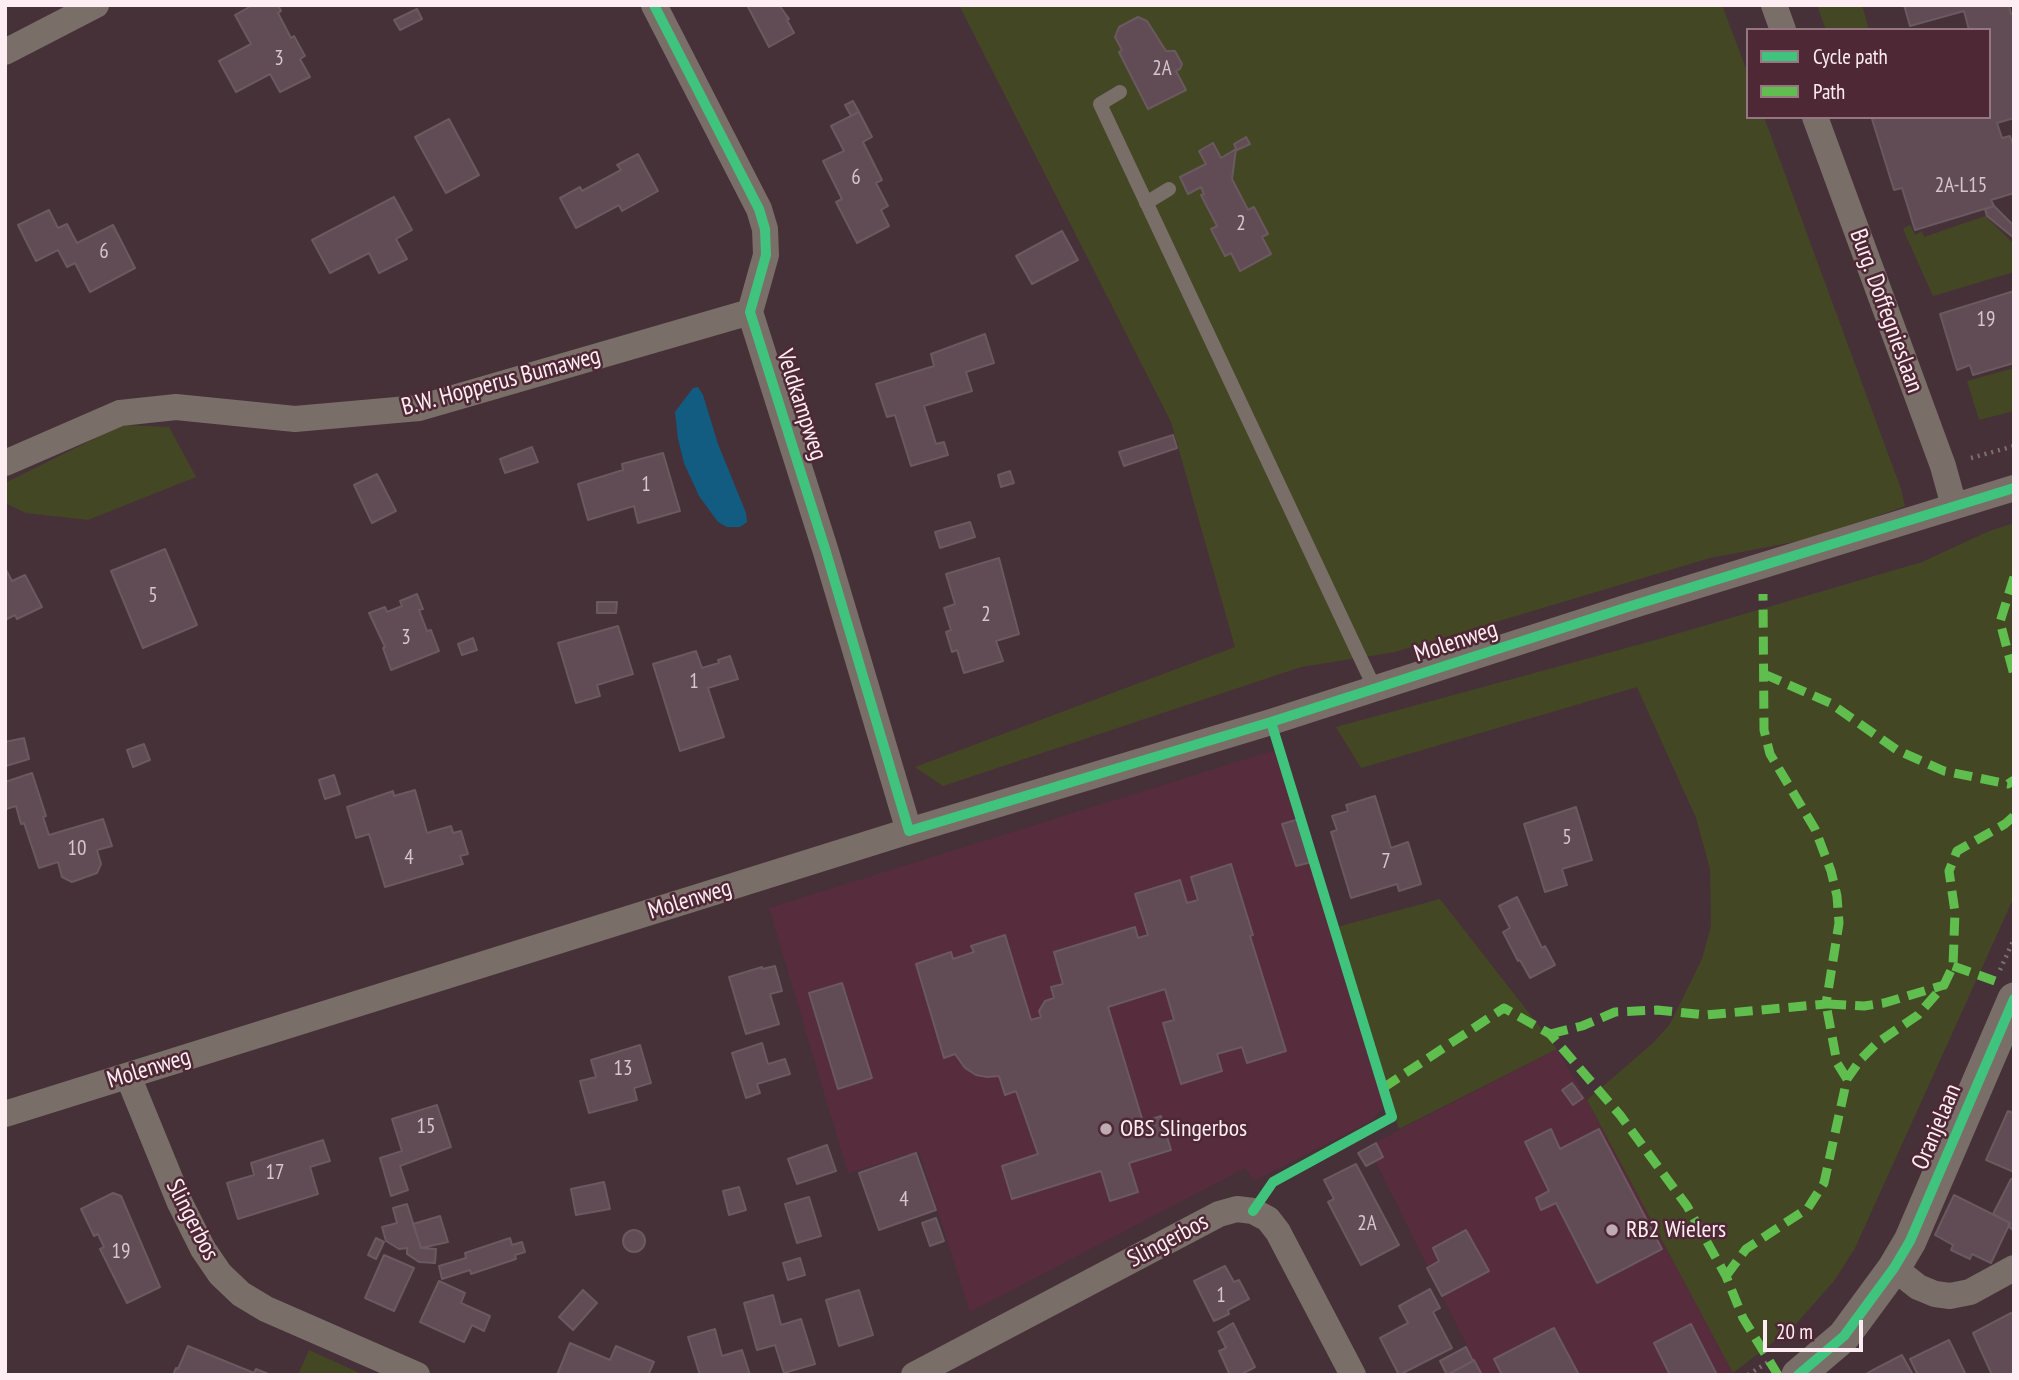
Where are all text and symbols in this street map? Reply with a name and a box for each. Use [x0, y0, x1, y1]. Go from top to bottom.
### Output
legend [1746, 28, 1991, 119]
text: Cycle path [1813, 43, 1888, 70]
house number: 3 [274, 46, 284, 72]
house number: 2A [1152, 56, 1172, 82]
text: Path [1813, 78, 1845, 105]
house number: 6 [851, 165, 861, 191]
house number: 2A-L15 [1935, 173, 1987, 199]
house number: 2 [1236, 211, 1246, 237]
street label: Burg. Doffegnieslaan [1843, 225, 1929, 397]
house number: 6 [99, 239, 109, 265]
house number: 19 [1977, 307, 1995, 333]
street label: B.W. Hopperus Bumaweg [398, 342, 604, 422]
street label: Veldkampweg [770, 346, 832, 464]
house number: 1 [641, 472, 651, 498]
house number: 5 [148, 583, 158, 609]
house number: 2 [981, 602, 991, 628]
street label: Molenweg [1411, 615, 1501, 669]
house number: 3 [401, 625, 411, 651]
house number: 1 [689, 669, 699, 695]
house number: 5 [1562, 825, 1572, 851]
house number: 10 [68, 836, 86, 862]
house number: 4 [404, 845, 414, 871]
house number: 7 [1381, 849, 1391, 875]
street label: Molenweg [645, 874, 735, 926]
street label: Molenweg [104, 1043, 194, 1095]
house number: 13 [614, 1056, 632, 1082]
street label: Oranjelaan [1906, 1080, 1968, 1174]
house number: 15 [417, 1114, 435, 1140]
place label: OBS Slingerbos [1120, 1115, 1247, 1143]
marker: OBS Slingerbos [1098, 1121, 1114, 1137]
house number: 17 [266, 1160, 284, 1186]
street label: Slingerbos [159, 1175, 225, 1265]
house number: 4 [899, 1187, 909, 1213]
street label: Slingerbos [1123, 1208, 1213, 1274]
house number: 2A [1357, 1211, 1377, 1237]
place label: RB2 Wielers [1626, 1216, 1726, 1244]
marker: RB2 Wielers [1604, 1222, 1620, 1238]
house number: 19 [112, 1239, 130, 1265]
house number: 1 [1216, 1283, 1226, 1309]
scale bar [1767, 1306, 1867, 1350]
text: 20 m [1776, 1318, 1813, 1345]

